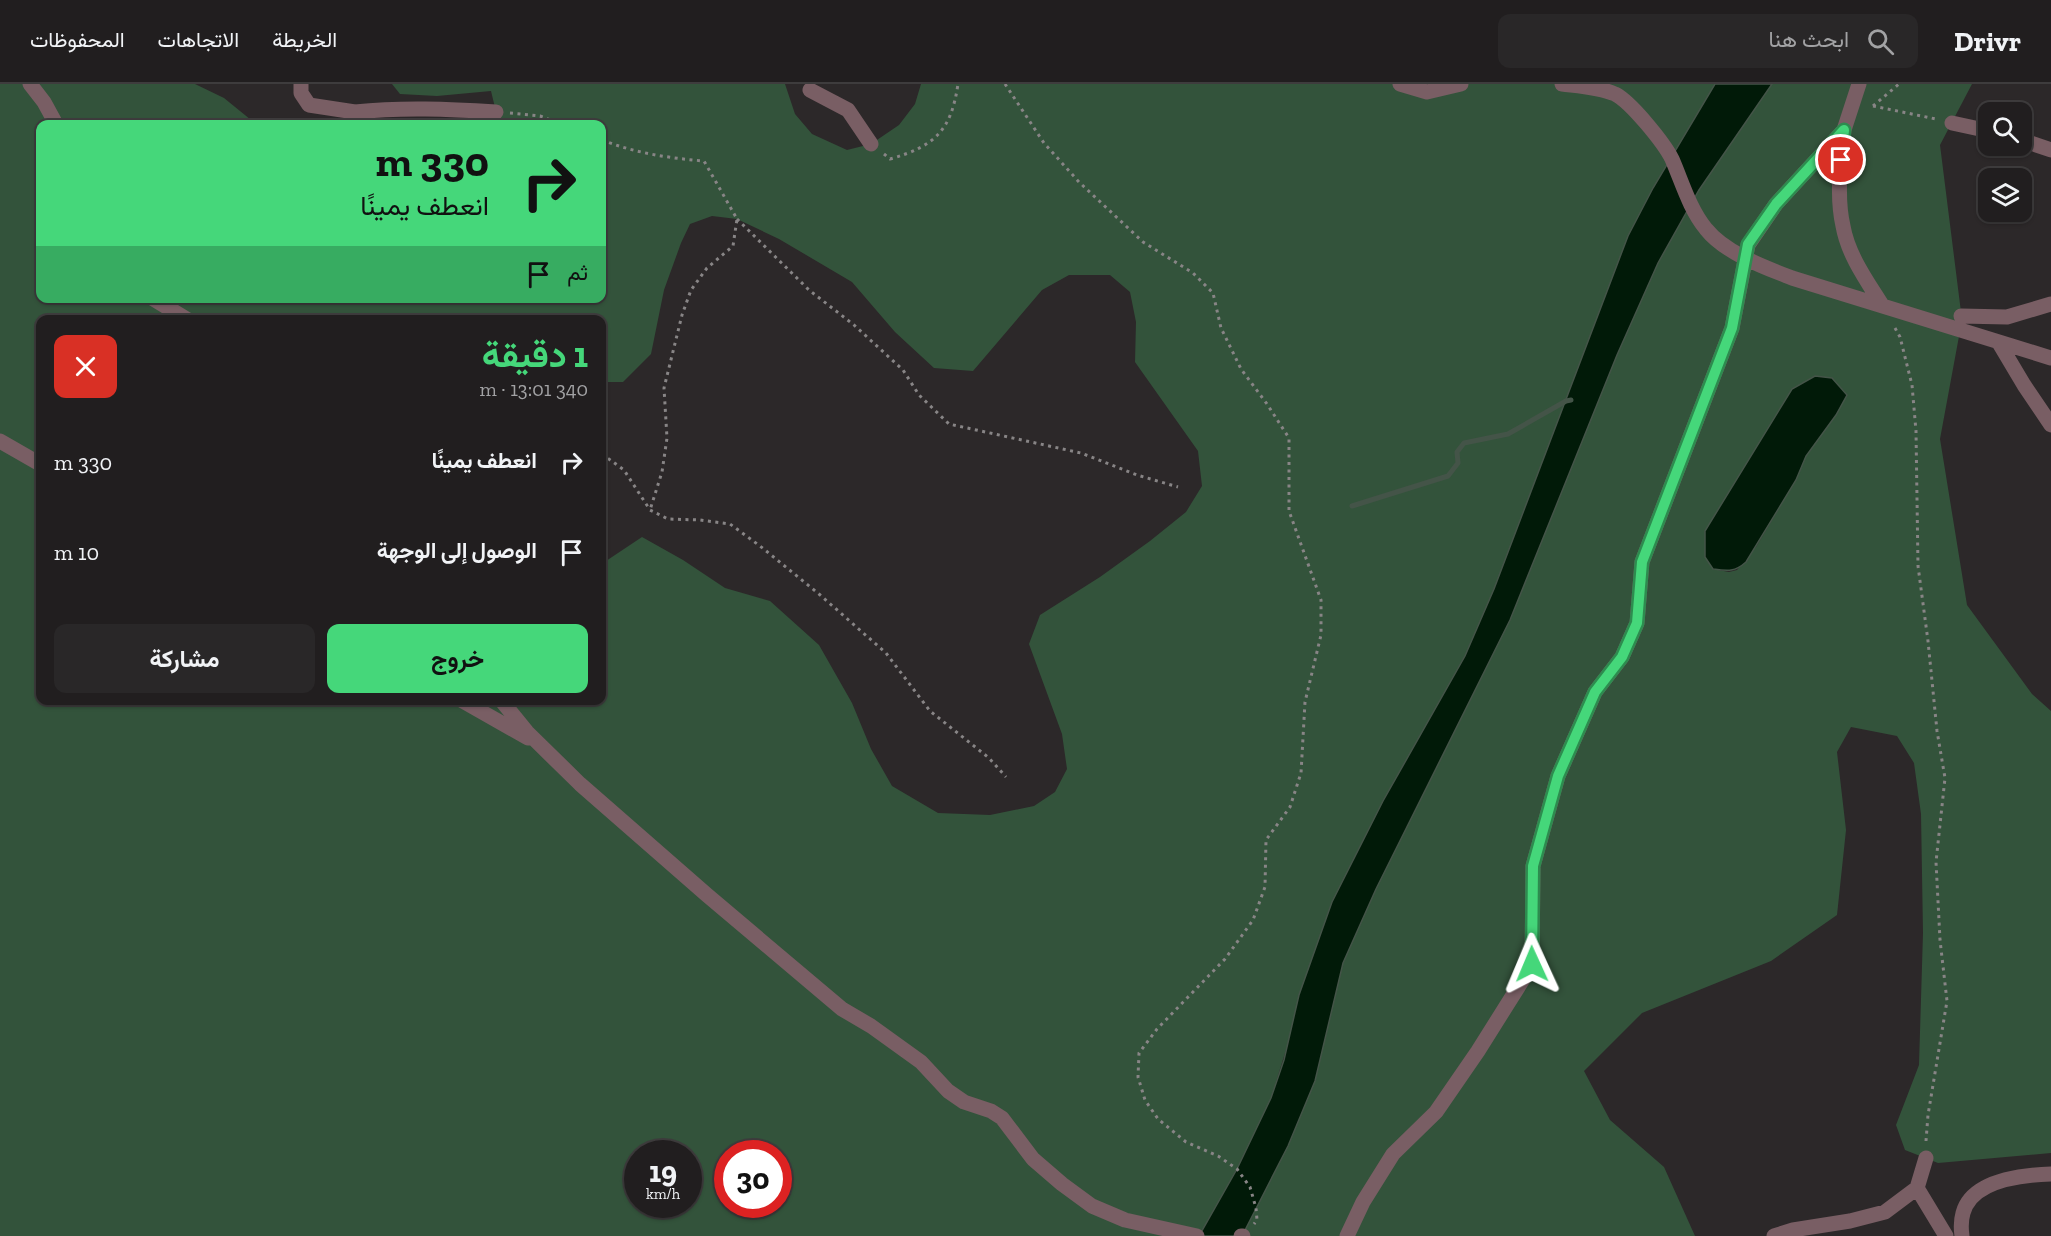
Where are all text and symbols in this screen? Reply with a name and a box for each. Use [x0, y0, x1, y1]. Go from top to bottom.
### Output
search box [1498, 14, 1918, 68]
icon: search [1864, 25, 1897, 58]
text: Drivr [1954, 25, 2021, 58]
text: ابحث هنا [1769, 26, 1849, 53]
text: المحفوظات [30, 27, 125, 52]
text: الاتجاهات [158, 27, 239, 52]
text: الخريطة [272, 27, 337, 52]
map controls [1978, 102, 2032, 222]
button: search [1978, 102, 2032, 156]
pin [1815, 134, 1866, 185]
text: 330 m [375, 136, 489, 187]
icon: arrive [1824, 143, 1857, 176]
icon: right [510, 144, 588, 222]
button: layers [1978, 168, 2032, 222]
text: انعطف يمينًا [360, 190, 489, 222]
icon: arrive [522, 258, 555, 291]
text: ثم [567, 259, 588, 286]
text: 1 دقيقة [482, 333, 588, 376]
button: close [54, 335, 117, 398]
text: 340 m · 13:01 [479, 377, 588, 401]
icon: right [555, 446, 588, 479]
text: انعطف يمينًا [431, 447, 537, 474]
text: 330 m [54, 449, 112, 476]
icon: arrive [555, 536, 588, 569]
text: الوصول إلى الوجهة [377, 537, 537, 564]
text: 10 m [54, 539, 99, 566]
button: مشاركة [54, 624, 315, 693]
button: خروج [327, 624, 588, 693]
position arrow [1500, 932, 1564, 996]
speed limit sign: 30 [714, 1140, 792, 1218]
text: 19 [649, 1154, 677, 1190]
text: km/h [646, 1185, 680, 1203]

